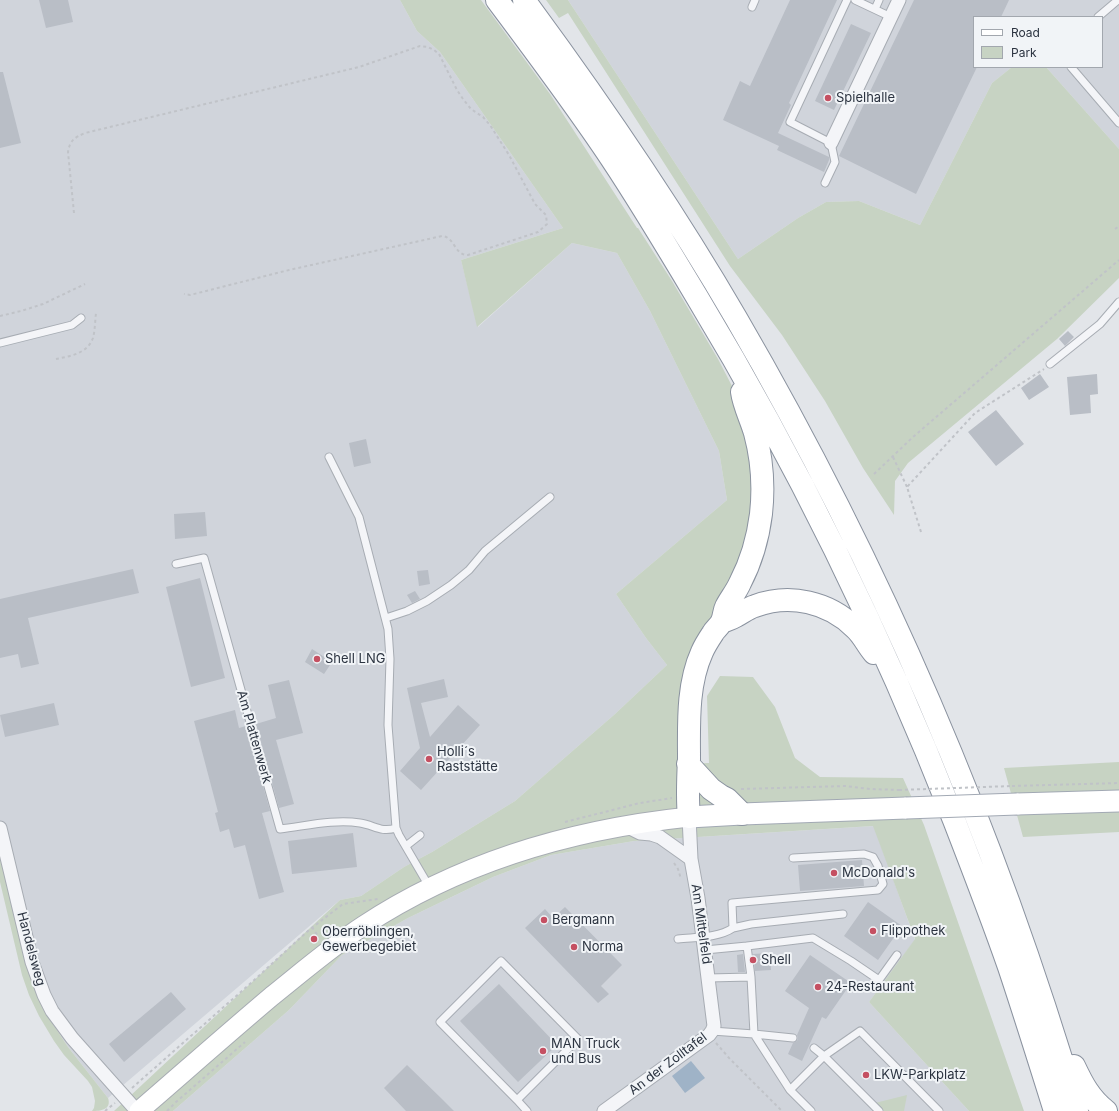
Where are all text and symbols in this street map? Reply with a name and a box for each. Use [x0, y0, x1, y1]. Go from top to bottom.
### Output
legend [973, 16, 1103, 68]
text: Road [1011, 25, 1040, 40]
text: Park [1011, 45, 1037, 60]
place label: Spielhalle [836, 90, 895, 106]
marker: Spielhalle [823, 93, 833, 103]
place label: Shell LNG [325, 651, 385, 667]
marker: Shell LNG [312, 654, 322, 664]
street label: Am Plattenwerk [233, 689, 275, 785]
place label: Holli´s Raststätte [437, 744, 498, 775]
marker: Holli´s Raststätte [424, 754, 434, 764]
place label: McDonald's [842, 865, 915, 881]
marker: McDonald's [829, 868, 839, 878]
street label: Am Mittelfeld [688, 883, 714, 965]
street label: Handelsweg [14, 910, 48, 988]
place label: Bergmann [552, 912, 615, 928]
marker: Bergmann [539, 915, 549, 925]
place label: Flippothek [881, 923, 945, 939]
place label: Oberröblingen, Gewerbegebiet [322, 924, 416, 955]
marker: Flippothek [868, 926, 878, 936]
marker: Oberröblingen, Gewerbegebiet [309, 934, 319, 944]
place label: Norma [582, 939, 623, 955]
marker: Norma [569, 942, 579, 952]
place label: Shell [761, 952, 791, 968]
marker: Shell [748, 955, 758, 965]
place label: 24-Restaurant [826, 979, 914, 995]
marker: 24-Restaurant [813, 982, 823, 992]
street label: An der Zolltafel [626, 1030, 710, 1098]
place label: MAN Truck und Bus [551, 1036, 620, 1067]
marker: MAN Truck und Bus [538, 1046, 548, 1056]
place label: LKW-Parkplatz [874, 1067, 966, 1083]
marker: LKW-Parkplatz [861, 1070, 871, 1080]

